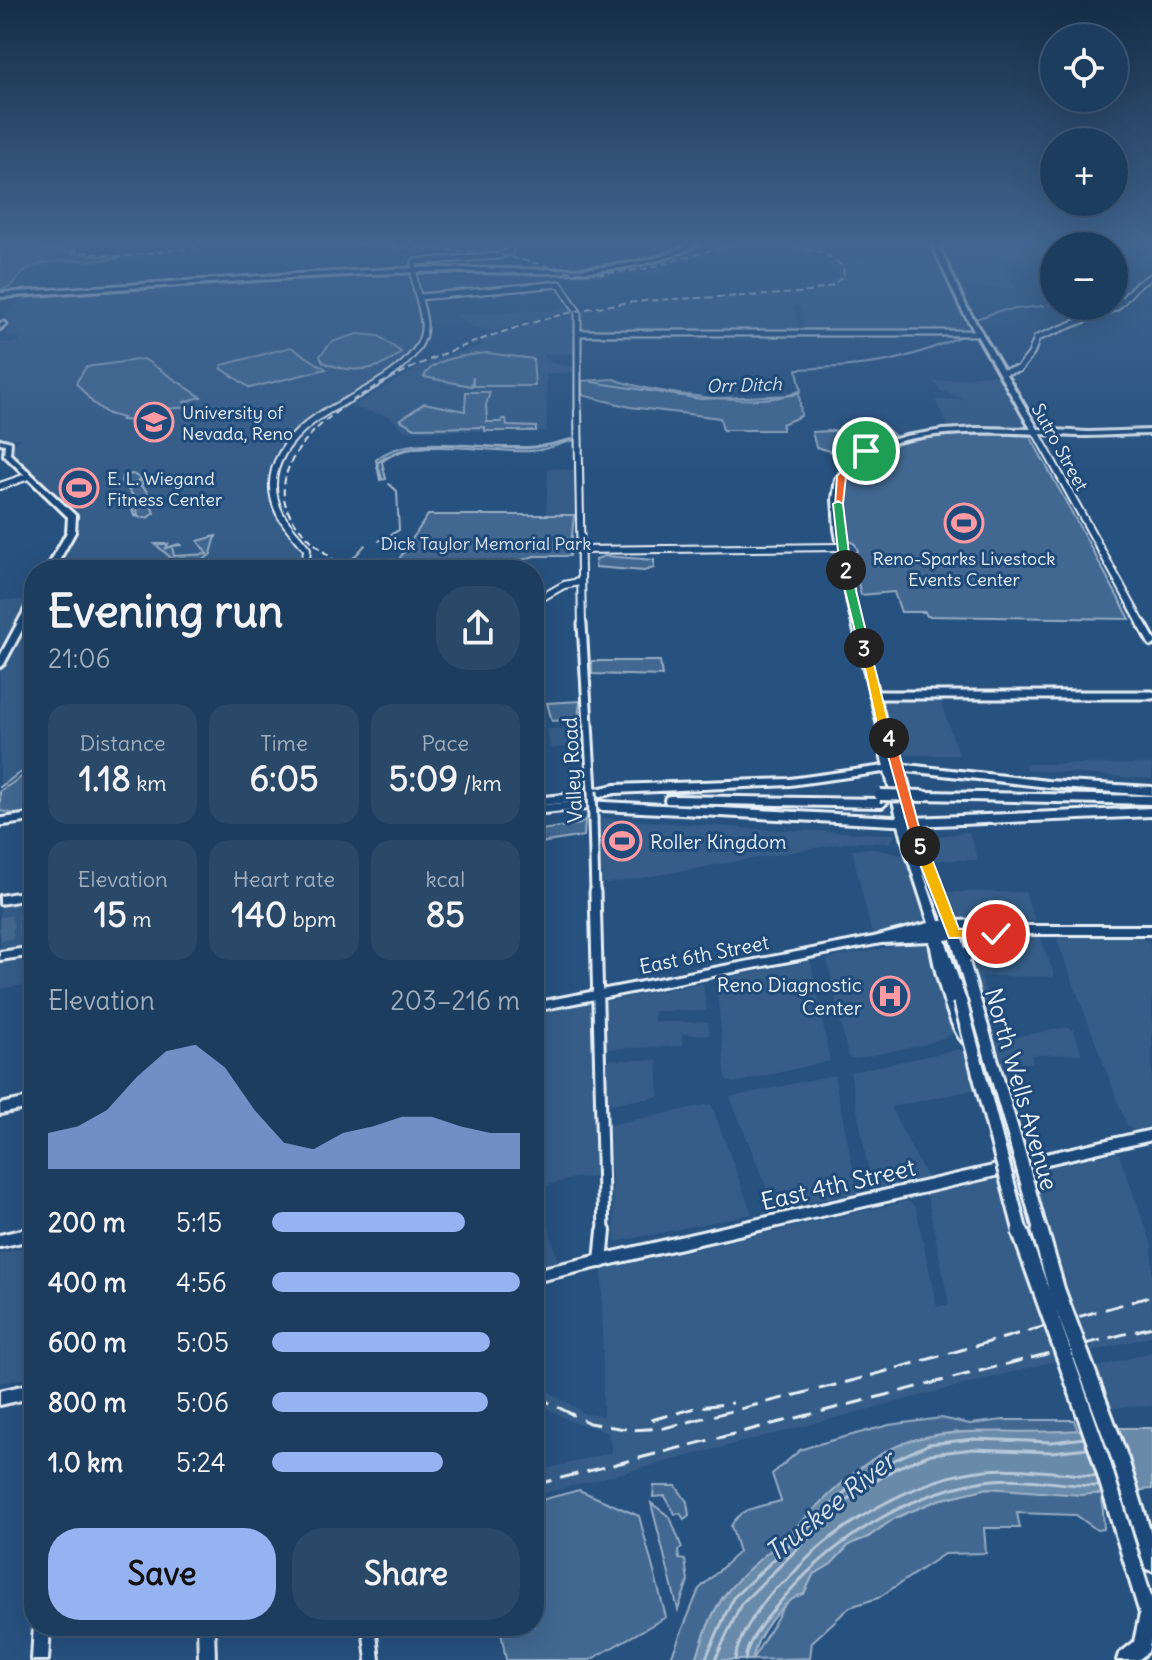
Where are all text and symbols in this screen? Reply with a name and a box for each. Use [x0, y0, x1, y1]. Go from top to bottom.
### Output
map controls [1040, 24, 1128, 320]
button: locate [1040, 24, 1128, 112]
button: + [1040, 128, 1128, 216]
button: − [1040, 232, 1128, 320]
water label: Orr Ditch [706, 372, 783, 398]
street label: Sutro Street [1027, 399, 1093, 495]
school or university icon: University of Nevada, Reno [133, 401, 175, 443]
place label: University of Nevada, Reno [182, 401, 293, 445]
pin [832, 417, 900, 485]
icon: arrive [844, 429, 888, 473]
sports icon: E. L. Wiegand Fitness Center [58, 467, 100, 509]
place label: E. L. Wiegand Fitness Center [107, 467, 223, 511]
sports icon: Reno-Sparks Livestock Events Center [943, 502, 985, 544]
park label: Dick Taylor Memorial Park [380, 532, 592, 555]
place label: Reno-Sparks Livestock Events Center [872, 547, 1056, 591]
pin: 2 [826, 550, 866, 590]
text: 2 [840, 556, 852, 584]
text: Evening run [48, 584, 283, 639]
button: share [436, 586, 520, 670]
pin: 3 [844, 628, 884, 668]
text: 3 [858, 634, 870, 662]
text: 21:06 [48, 642, 111, 675]
street label: Valley Road [557, 716, 587, 824]
pin: 4 [869, 718, 909, 758]
text: 4 [883, 724, 895, 752]
text: Distance [80, 729, 166, 757]
text: Time [260, 729, 308, 757]
text: Pace [421, 729, 469, 757]
text: 1.18 [79, 757, 131, 800]
text: 6:05 [249, 757, 319, 800]
text: 5:09 [389, 757, 458, 800]
text: km [131, 769, 167, 797]
text: /km [458, 769, 502, 797]
sports icon: Roller Kingdom [601, 820, 643, 862]
pin: 5 [900, 826, 940, 866]
place label: Roller Kingdom [650, 829, 787, 854]
text: 5 [914, 832, 926, 860]
text: Elevation [78, 865, 168, 893]
text: Heart rate [233, 865, 335, 893]
text: kcal [426, 865, 465, 893]
text: 15 [94, 893, 127, 936]
text: 140 [232, 893, 287, 936]
text: 85 [426, 893, 465, 936]
pin [962, 900, 1030, 968]
text: m [127, 905, 151, 933]
text: bpm [287, 905, 336, 933]
icon: check [974, 912, 1018, 956]
street label: East 6th Street [637, 929, 771, 979]
place label: Reno Diagnostic Center [717, 972, 862, 1020]
hospital icon: Reno Diagnostic Center [869, 975, 911, 1017]
text: Elevation [48, 984, 155, 1017]
text: 203–216 m [391, 984, 520, 1017]
street label: North Wells Avenue [979, 984, 1065, 1194]
street label: East 4th Street [758, 1152, 918, 1216]
text: 200 m [48, 1206, 125, 1239]
text: 5:15 [176, 1206, 222, 1239]
text: 400 m [48, 1266, 126, 1299]
text: 4:56 [176, 1266, 227, 1299]
text: 600 m [48, 1326, 126, 1359]
text: 5:05 [176, 1326, 229, 1359]
text: 800 m [48, 1386, 126, 1419]
text: 5:06 [176, 1386, 229, 1419]
water label: Truckee River [758, 1441, 904, 1568]
text: 1.0 km [48, 1446, 123, 1479]
text: 5:24 [176, 1446, 226, 1479]
button: Save [48, 1528, 276, 1620]
button: Share [292, 1528, 520, 1620]

